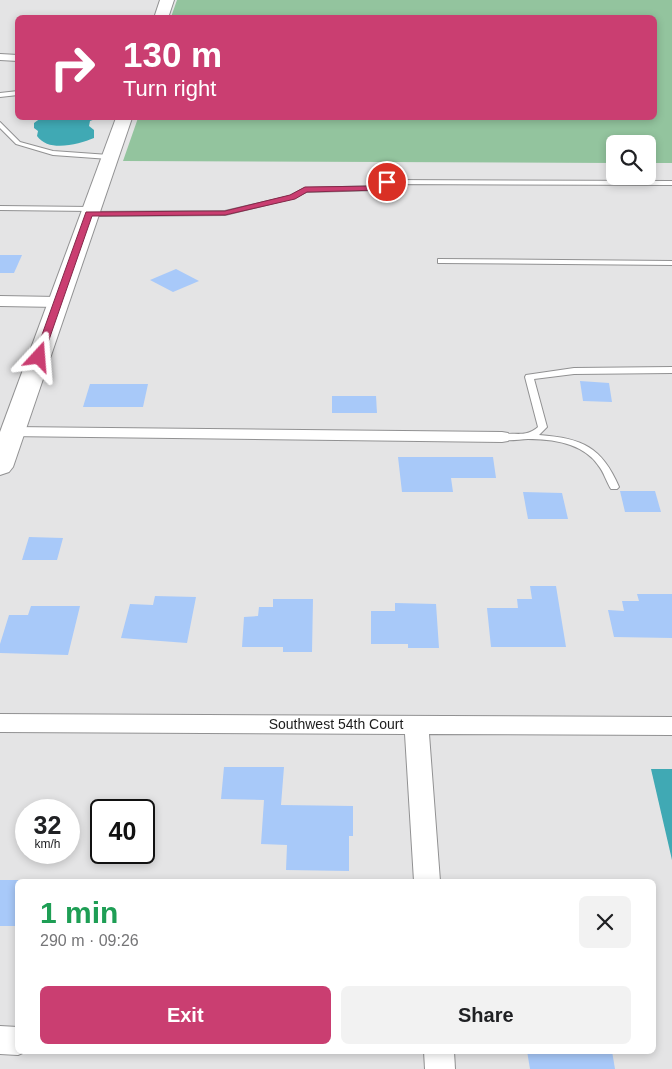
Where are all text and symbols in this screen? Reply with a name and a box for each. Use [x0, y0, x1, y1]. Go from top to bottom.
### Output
icon: right [40, 35, 105, 100]
text: 130 m [123, 35, 222, 74]
text: Turn right [123, 76, 216, 101]
map controls [606, 135, 656, 185]
button: search [606, 135, 656, 185]
pin [366, 161, 408, 203]
icon: arrive [373, 168, 401, 196]
position arrow [12, 330, 64, 382]
street label: Southwest 54th Court [269, 716, 403, 732]
speed limit sign: 40 [90, 799, 155, 864]
text: 32 [34, 811, 61, 839]
text: km/h [34, 837, 61, 851]
text: 1 min [40, 896, 118, 929]
button: close [579, 896, 631, 948]
text: 290 m · 09:26 [40, 932, 139, 949]
button: Exit [40, 986, 331, 1044]
button: Share [341, 986, 631, 1044]

